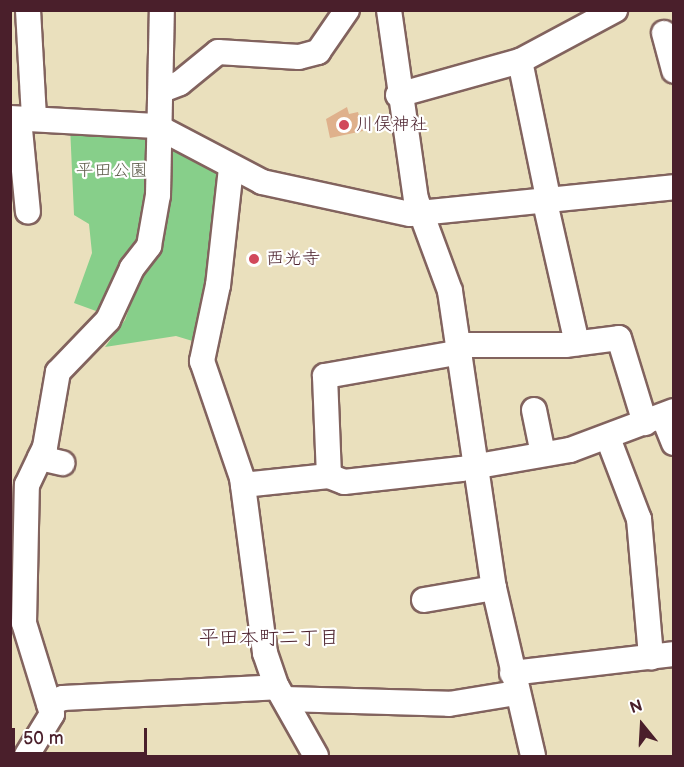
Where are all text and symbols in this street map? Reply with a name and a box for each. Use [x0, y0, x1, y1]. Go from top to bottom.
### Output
place label: 川俣神社 [356, 114, 428, 136]
marker: 川俣神社 [337, 118, 351, 132]
park label: 平田公園 [76, 160, 148, 182]
place label: 西光寺 [266, 248, 320, 270]
marker: 西光寺 [247, 252, 261, 266]
district label: 平田本町二丁目 [199, 626, 339, 650]
north arrow [612, 695, 672, 755]
text: N [628, 697, 645, 718]
scale bar [15, 716, 150, 754]
text: 50 m [23, 728, 64, 749]

